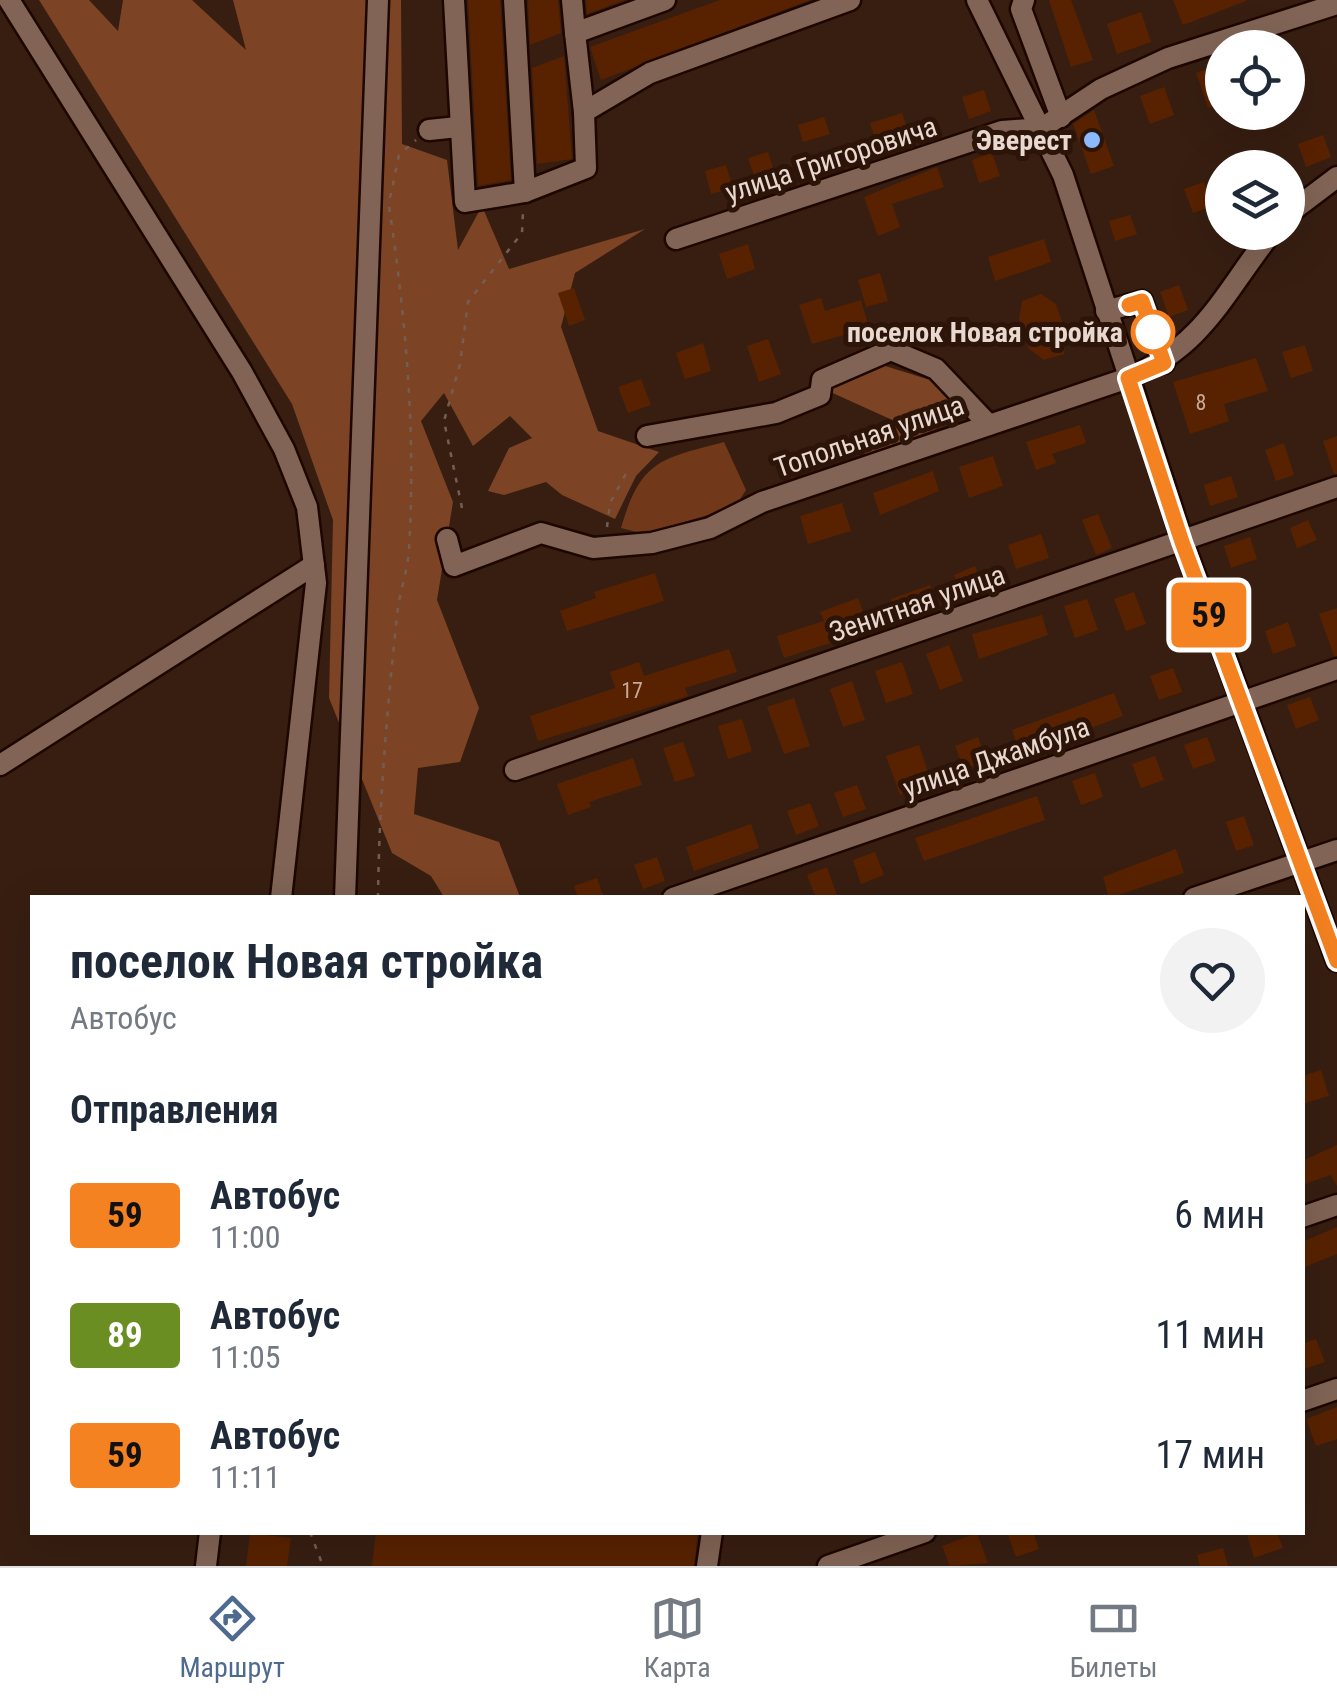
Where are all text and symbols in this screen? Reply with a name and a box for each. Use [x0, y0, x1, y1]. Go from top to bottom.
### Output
map controls [1205, 30, 1305, 250]
button: locate [1205, 30, 1305, 130]
street label: улица Григоровича [721, 110, 941, 209]
place label: Эверест [976, 124, 1072, 157]
marker: Эверест [1081, 129, 1103, 151]
button: layers [1205, 150, 1305, 250]
marker: поселок Новая стройка [1132, 311, 1174, 353]
place label: поселок Новая стройка [847, 316, 1123, 349]
street label: Топольная улица [770, 389, 968, 484]
house number: 8 [1196, 390, 1206, 415]
street label: Зенитная улица [825, 558, 1009, 649]
line badge: 59 [1164, 582, 1254, 648]
text: 59 [1191, 595, 1227, 636]
house number: 17 [621, 678, 643, 703]
street label: улица Джамбула [899, 710, 1094, 805]
button: heart [1160, 928, 1265, 1033]
text: поселок Новая стройка [70, 933, 543, 990]
text: Автобус [70, 999, 177, 1037]
text: Отправления [70, 1088, 279, 1132]
text: Автобус [210, 1174, 340, 1218]
text: 6 мин [1174, 1193, 1265, 1237]
text: 59 [107, 1195, 143, 1236]
text: 11:00 [210, 1218, 281, 1256]
text: Автобус [210, 1294, 340, 1338]
text: 11 мин [1156, 1313, 1265, 1357]
text: 89 [107, 1315, 143, 1356]
text: 11:05 [210, 1338, 281, 1376]
text: Автобус [210, 1414, 340, 1458]
text: 17 мин [1156, 1433, 1265, 1477]
text: 59 [107, 1435, 143, 1476]
text: 11:11 [210, 1458, 281, 1496]
tab: Маршрут [179, 1591, 285, 1684]
tab: Карта [644, 1591, 711, 1684]
tab: Билеты [1070, 1591, 1158, 1684]

